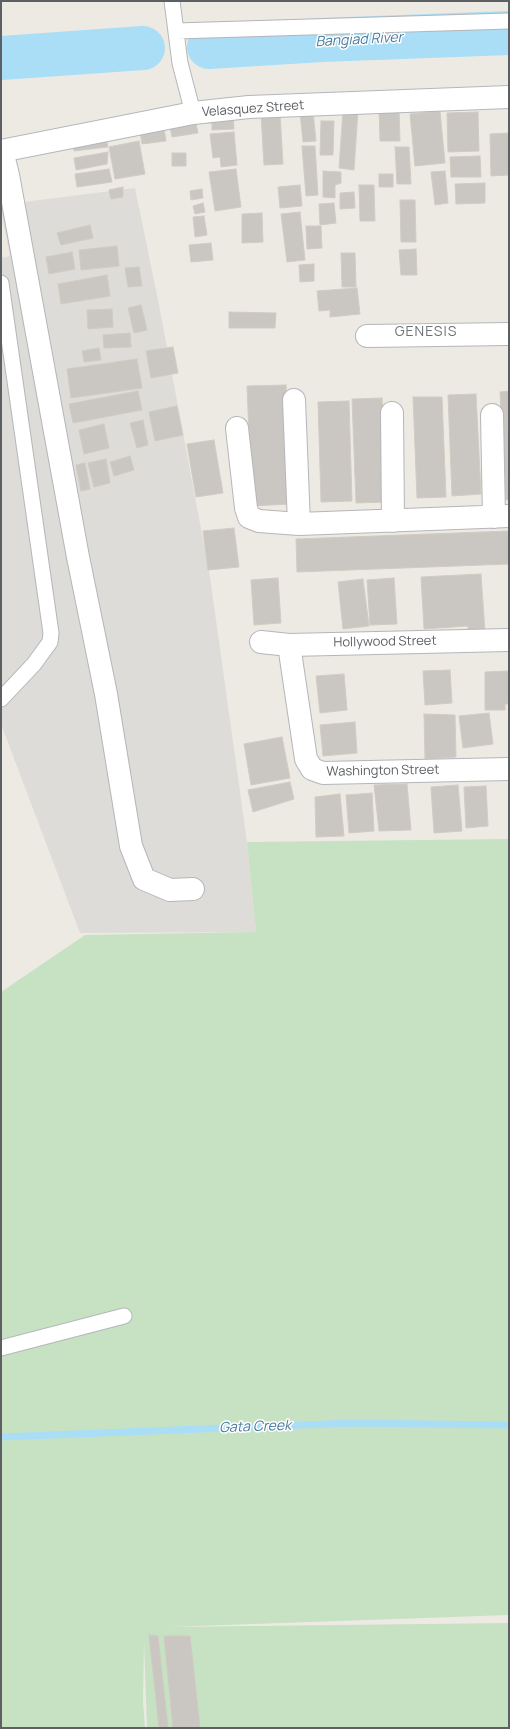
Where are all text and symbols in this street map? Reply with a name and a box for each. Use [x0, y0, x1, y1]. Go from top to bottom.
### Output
water label: Bangiad River [315, 29, 403, 51]
street label: Velasquez Street [201, 98, 305, 120]
district label: GENESIS [395, 324, 457, 340]
street label: Hollywood Street [333, 633, 437, 651]
street label: Washington Street [326, 762, 440, 780]
water label: Gata Creek [219, 1417, 291, 1437]

